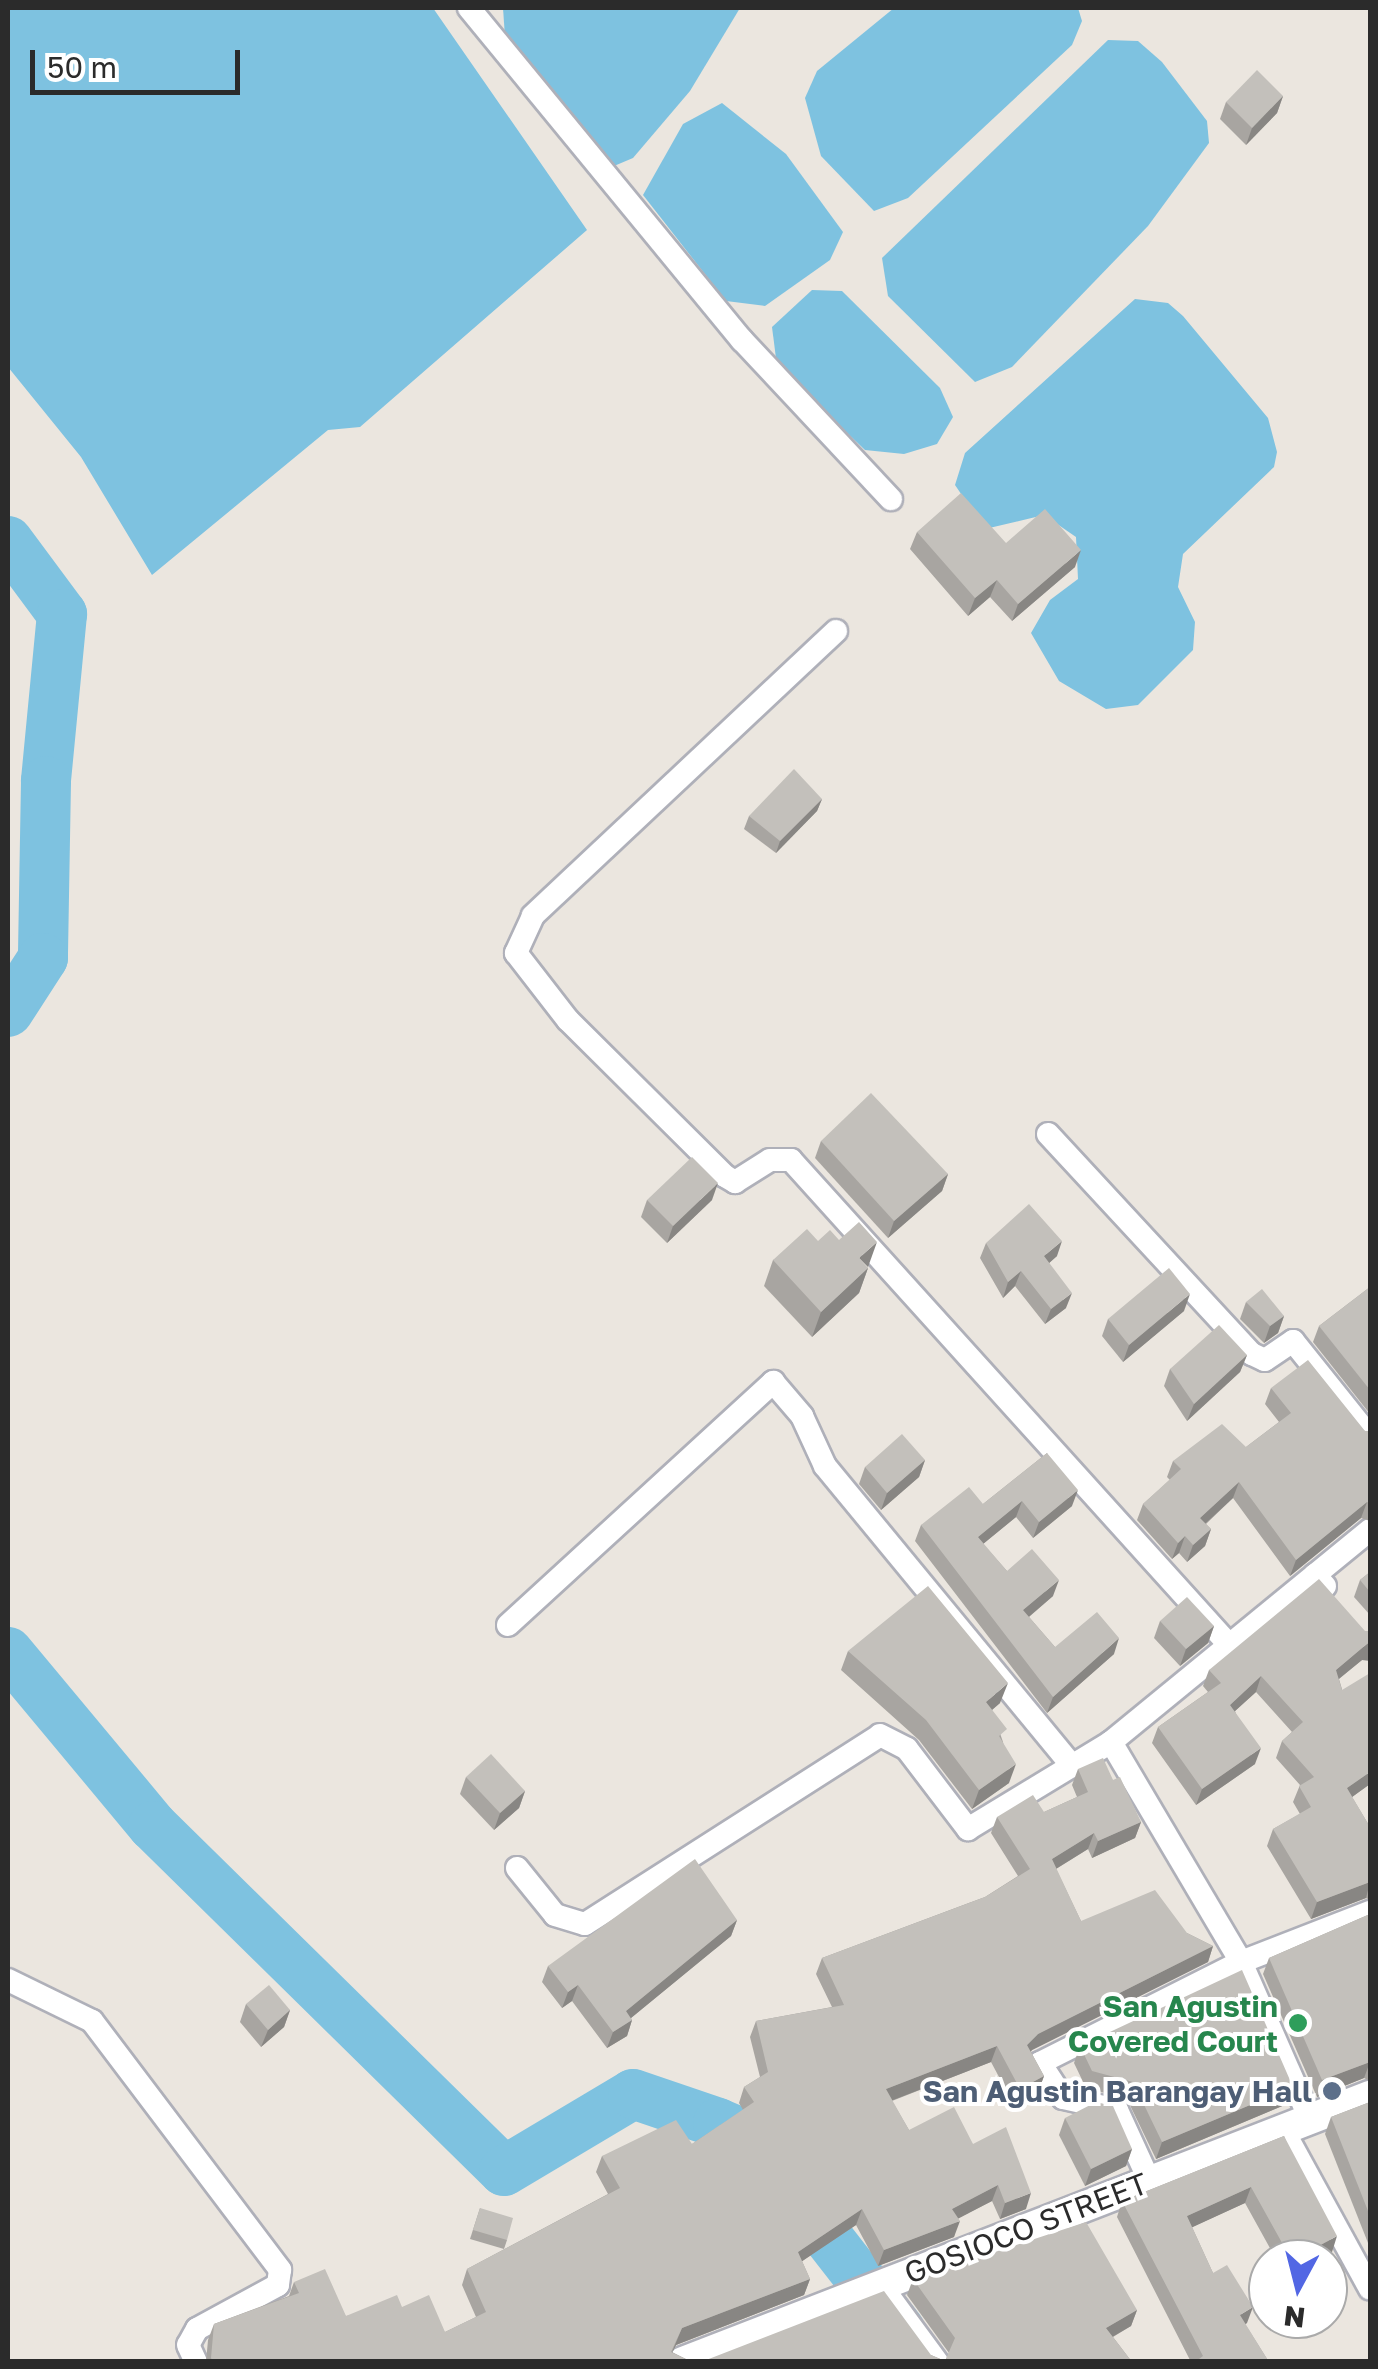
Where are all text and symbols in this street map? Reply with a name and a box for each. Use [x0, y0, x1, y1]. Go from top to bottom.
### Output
scale bar [35, 30, 245, 92]
text: 50 m [47, 49, 117, 85]
place label: San Agustin Covered Court [1068, 1988, 1278, 2058]
marker: San Agustin Covered Court [1287, 2012, 1309, 2034]
place label: San Agustin Barangay Hall [922, 2073, 1312, 2109]
marker: San Agustin Barangay Hall [1321, 2080, 1343, 2102]
street label: GOSIOCO STREET [899, 2165, 1153, 2291]
north arrow [1248, 2239, 1348, 2339]
text: N [1282, 2300, 1307, 2335]

